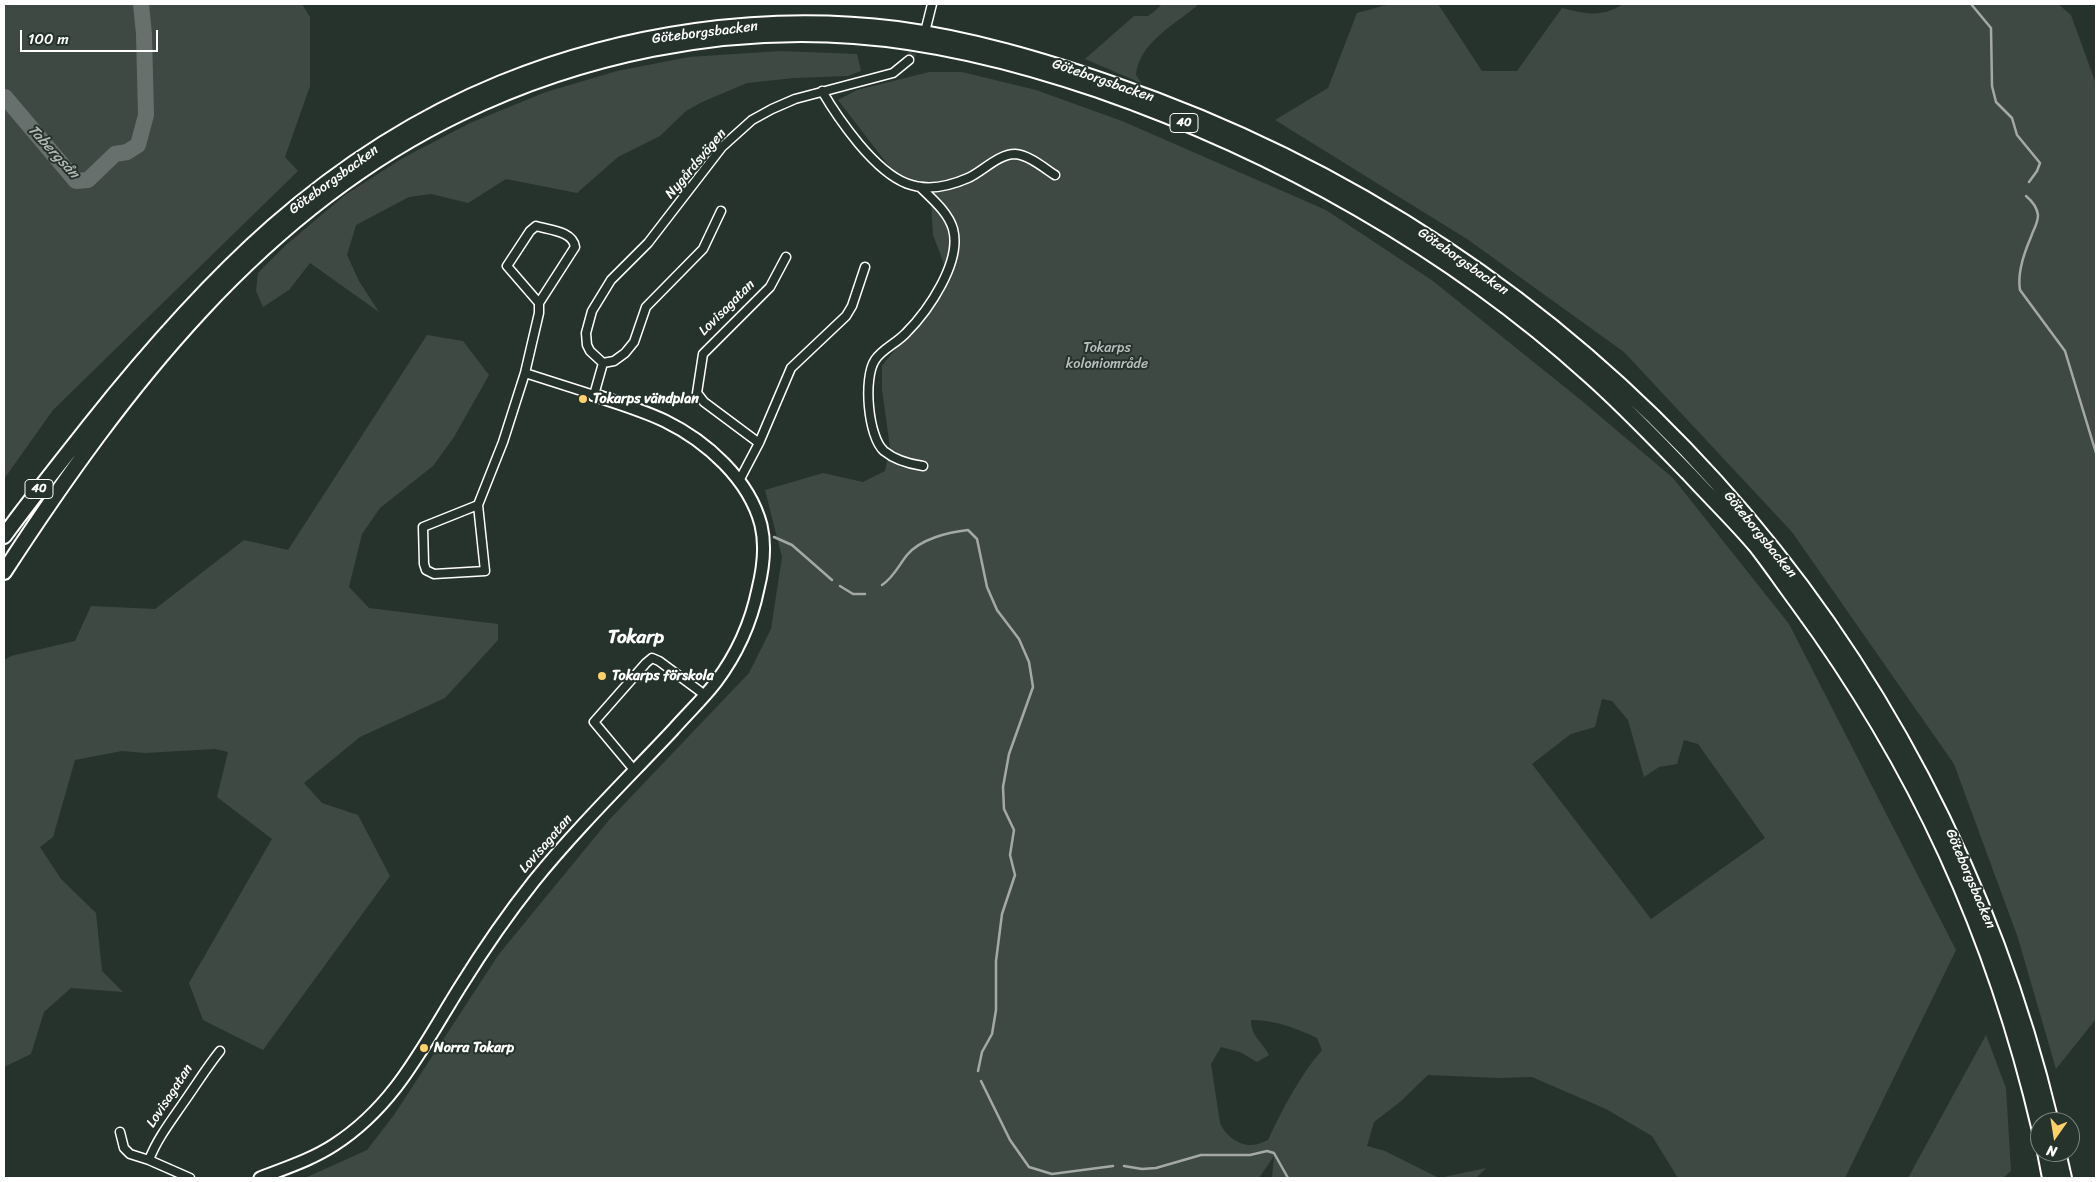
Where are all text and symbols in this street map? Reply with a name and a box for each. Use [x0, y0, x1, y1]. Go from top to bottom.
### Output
street label: Göteborgsbacken [651, 18, 759, 48]
scale bar [22, 20, 160, 52]
text: 100 m [28, 26, 69, 52]
street label: Göteborgsbacken [1050, 56, 1156, 106]
road number: 40 [1170, 114, 1198, 132]
water label: Tabergsån [24, 121, 82, 183]
street label: Nygårdsvägen [662, 126, 730, 202]
street label: Göteborgsbacken [286, 142, 382, 218]
street label: Göteborgsbacken [1414, 225, 1512, 299]
street label: Lovisagatan [696, 277, 758, 339]
park label: Tokarps koloniområde [1066, 340, 1148, 372]
place label: Tokarps vändplan [593, 391, 699, 407]
marker: Tokarps vändplan [577, 393, 589, 405]
road number: 40 [25, 479, 53, 498]
street label: Göteborgsbacken [1720, 488, 1800, 582]
district label: Tokarp [608, 627, 664, 649]
place label: Tokarps förskola [612, 668, 714, 684]
marker: Tokarps förskola [596, 670, 608, 682]
street label: Lovisagatan [516, 811, 576, 877]
street label: Göteborgsbacken [1941, 827, 1999, 931]
place label: Norra Tokarp [434, 1040, 514, 1056]
marker: Norra Tokarp [418, 1042, 430, 1054]
street label: Lovisagatan [143, 1061, 197, 1131]
north arrow [2030, 1112, 2080, 1162]
text: N [2044, 1138, 2059, 1164]

